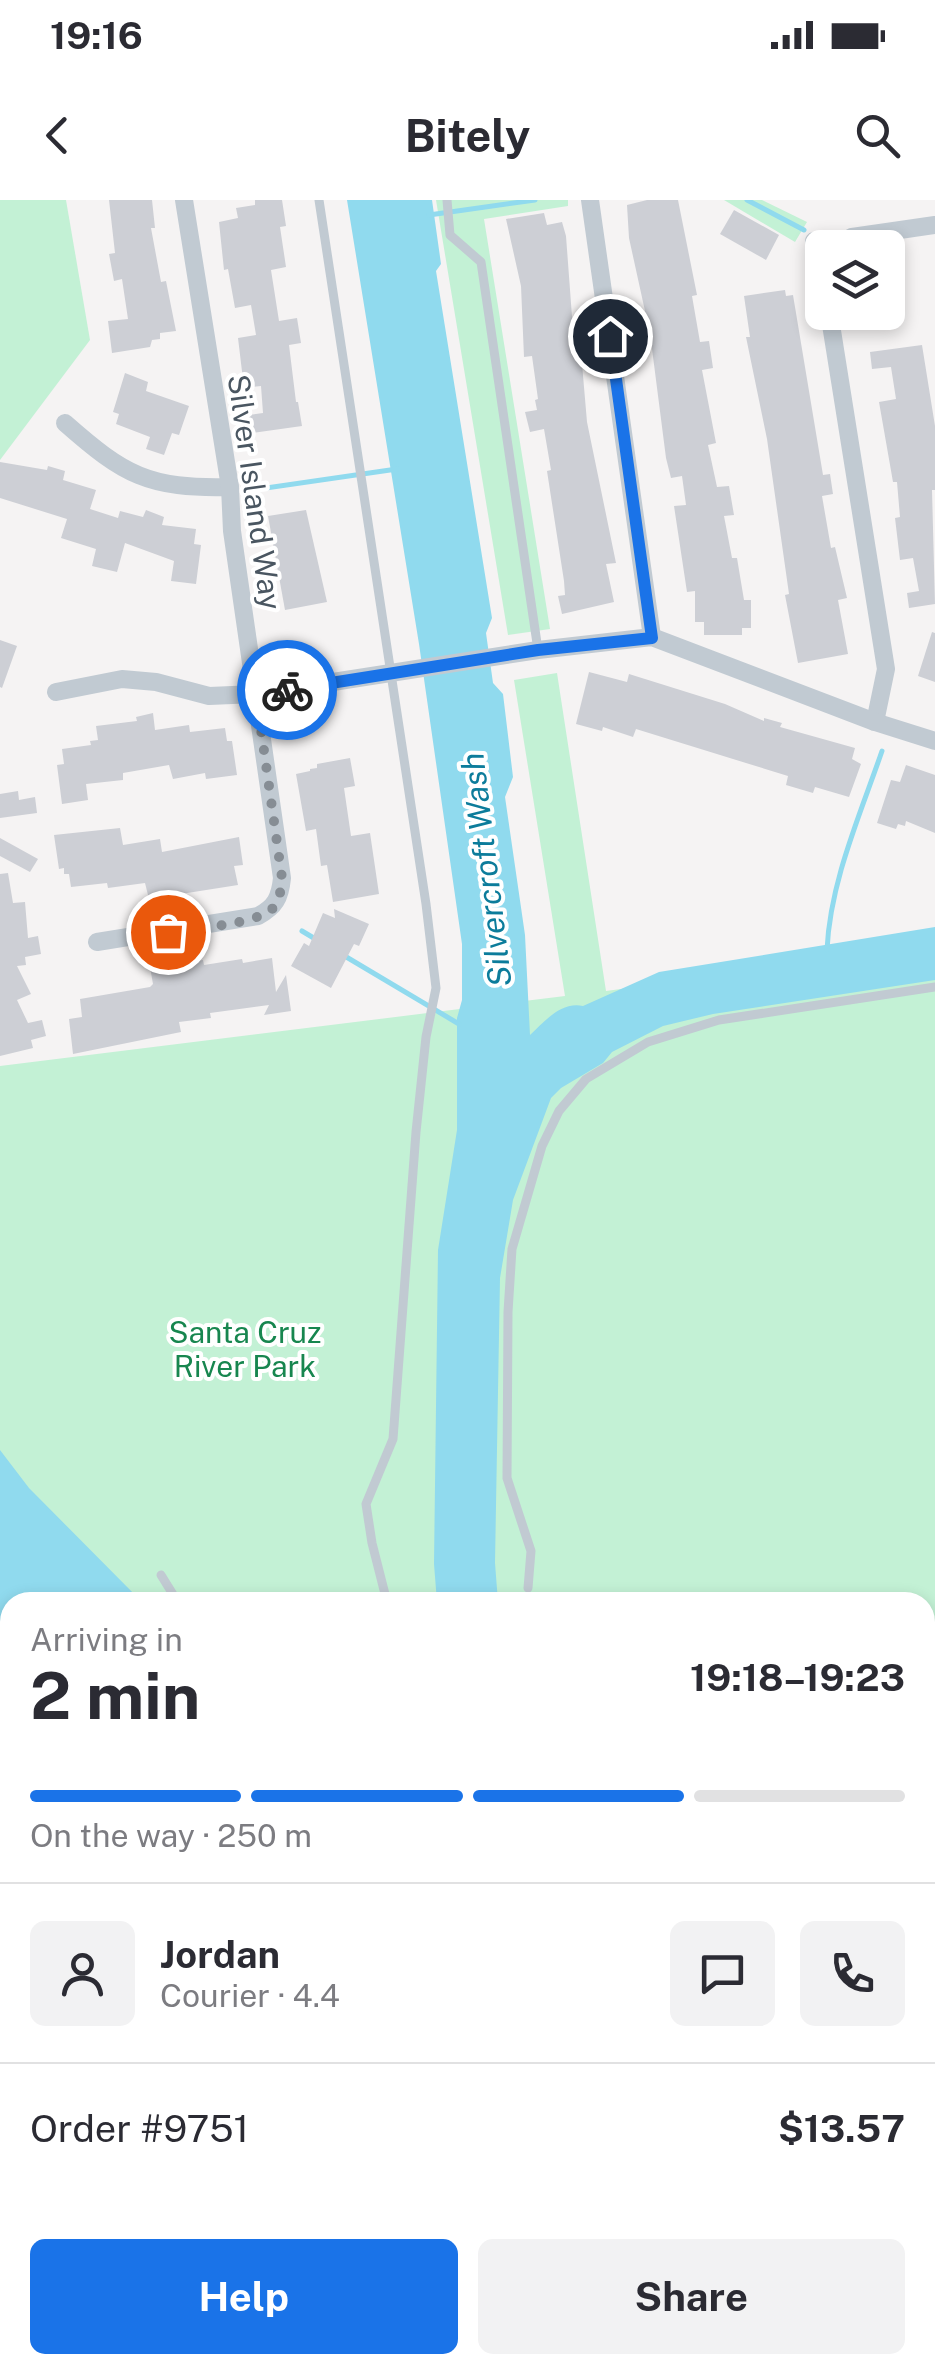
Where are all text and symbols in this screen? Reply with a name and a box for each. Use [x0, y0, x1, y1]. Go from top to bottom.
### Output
text: 19:16 [50, 13, 143, 58]
icon: back [30, 108, 85, 163]
icon: search [850, 108, 905, 163]
text: Bitely [405, 109, 530, 162]
map controls [805, 230, 905, 330]
button: layers [805, 230, 905, 330]
pin [568, 294, 653, 379]
icon: home [583, 309, 638, 364]
street label: Silver Island Way [221, 372, 289, 612]
courier [237, 640, 337, 740]
icon: bike [260, 663, 315, 718]
water label: Silvercroft Wash [453, 751, 519, 989]
pin [126, 890, 211, 975]
icon: bag [141, 905, 196, 960]
park label: Santa Cruz River Park [169, 1314, 321, 1384]
text: Arriving in [30, 1621, 183, 1658]
text: 19:18–19:23 [690, 1655, 905, 1700]
text: 2 min [30, 1657, 200, 1734]
text: On the way · 250 m [30, 1817, 312, 1854]
button: person [30, 1921, 135, 2026]
button: chat [670, 1921, 775, 2026]
button: phone [800, 1921, 905, 2026]
text: Jordan [160, 1932, 280, 1977]
text: Courier · 4.4 [160, 1977, 340, 2014]
text: Order #9751 [30, 2106, 249, 2151]
text: $13.57 [778, 2106, 905, 2151]
button: Help [30, 2239, 458, 2354]
button: Share [478, 2239, 905, 2354]

